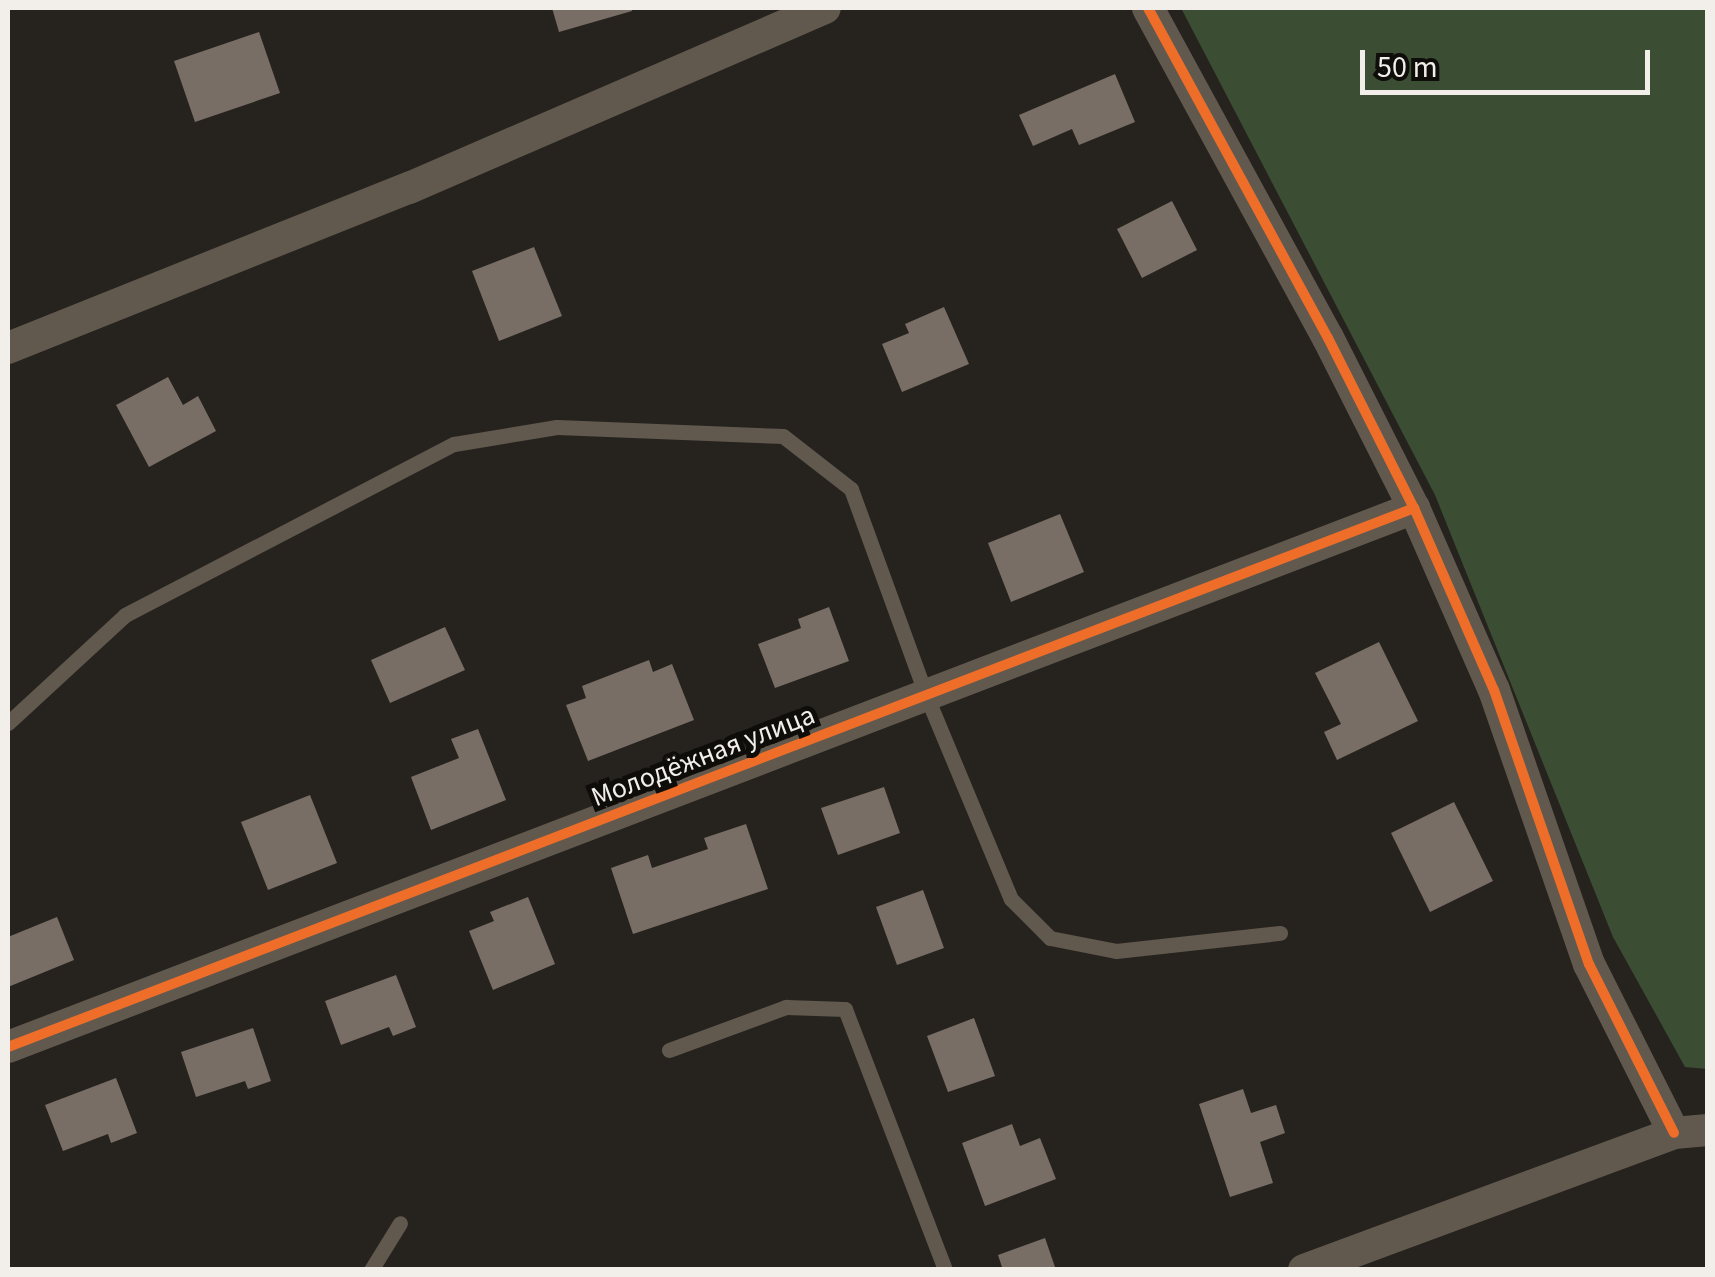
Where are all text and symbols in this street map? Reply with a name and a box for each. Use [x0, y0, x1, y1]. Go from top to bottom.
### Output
scale bar [1365, 30, 1655, 92]
text: 50 m [1377, 46, 1438, 89]
street label: Молодёжная улица [586, 698, 820, 814]

